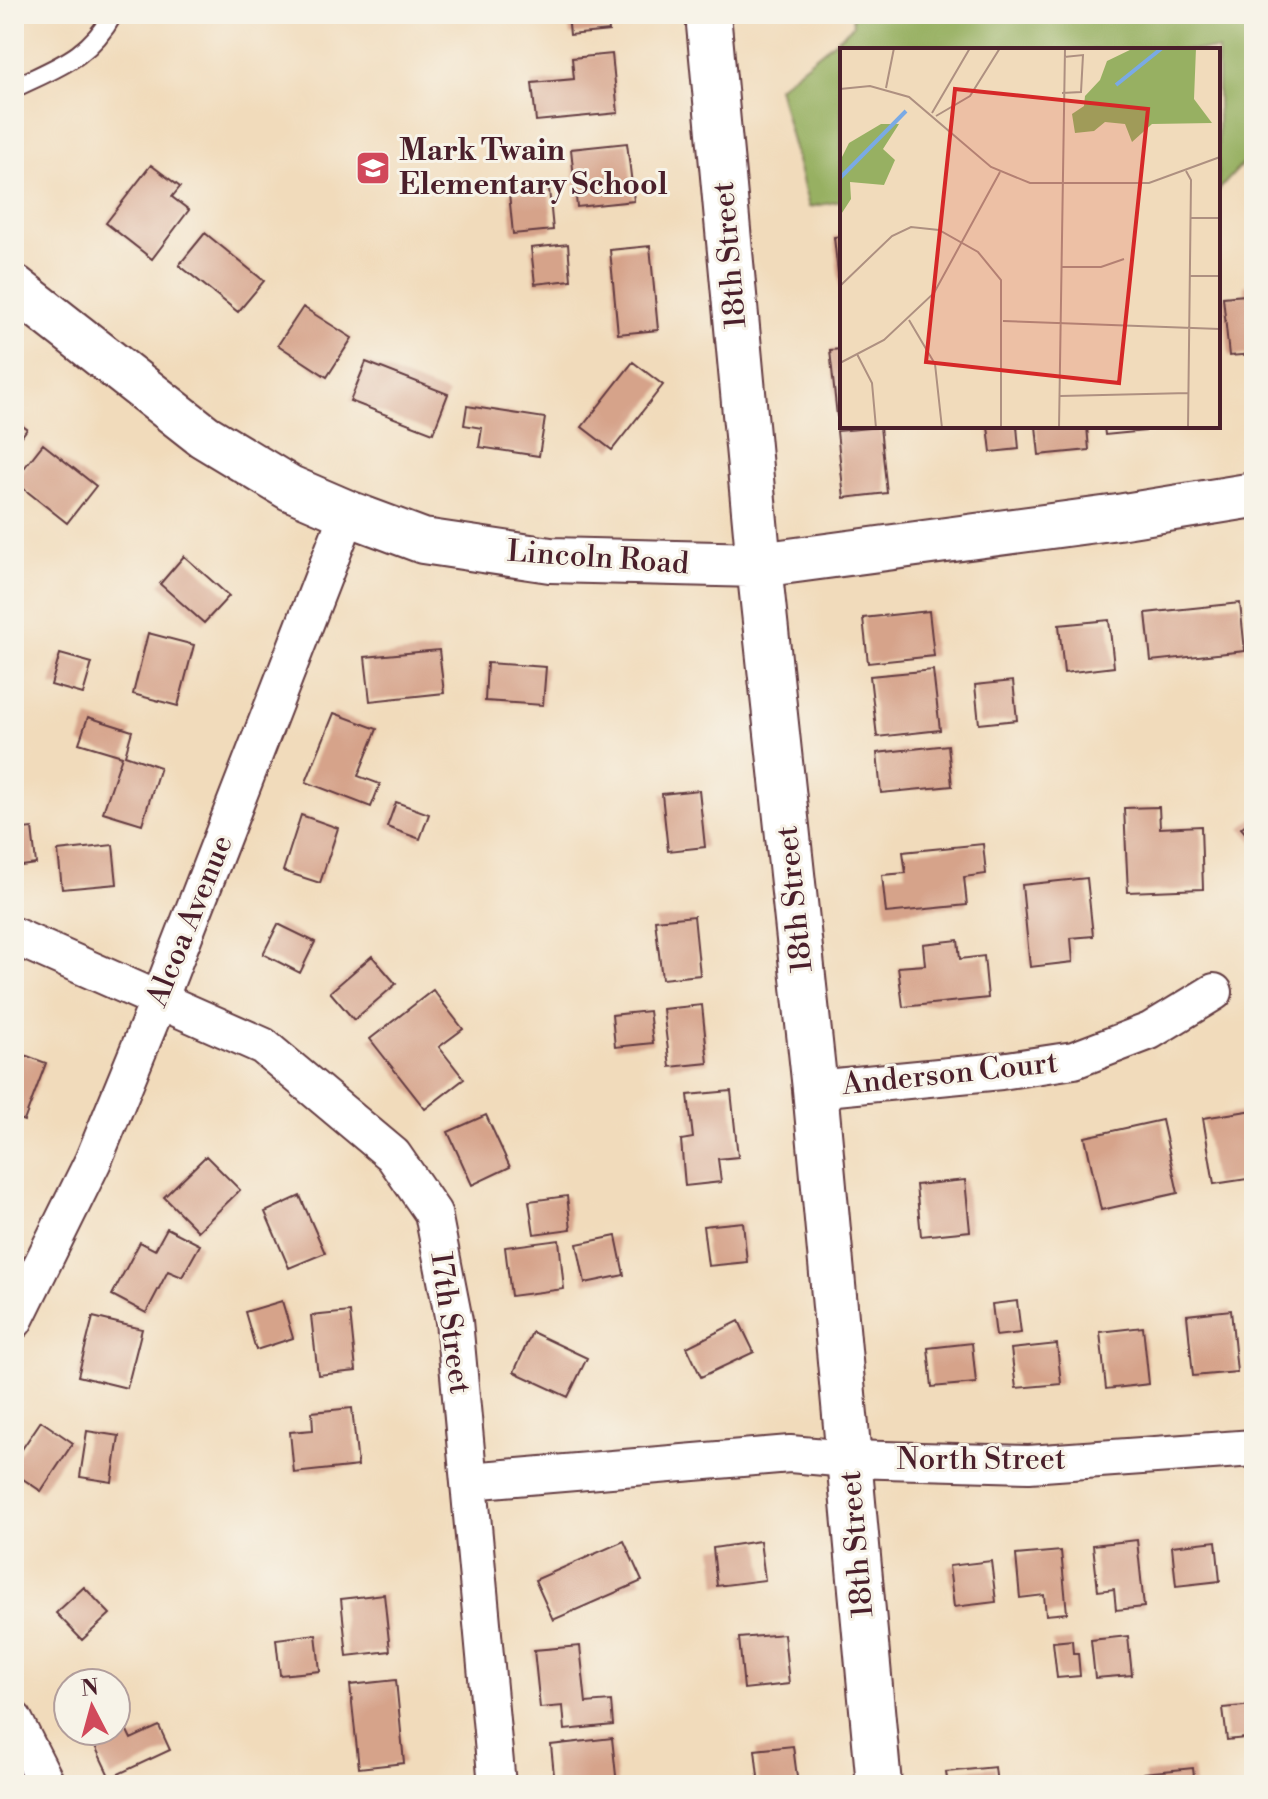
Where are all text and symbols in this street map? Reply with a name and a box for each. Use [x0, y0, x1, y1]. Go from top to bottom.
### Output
inset map [840, 48, 1220, 428]
place label: Mark Twain Elementary School [399, 132, 668, 204]
school or university icon: Mark Twain Elementary School [354, 149, 392, 187]
street label: 18th Street [705, 180, 755, 330]
street label: Lincoln Road [506, 533, 690, 583]
street label: 18th Street [768, 823, 822, 974]
street label: Alcoa Avenue [138, 830, 242, 1013]
street label: Anderson Court [839, 1044, 1060, 1104]
street label: 17th Street [421, 1250, 479, 1397]
street label: North Street [896, 1441, 1066, 1479]
street label: 18th Street [832, 1469, 882, 1619]
north arrow [52, 1667, 132, 1747]
text: N [80, 1674, 101, 1703]

